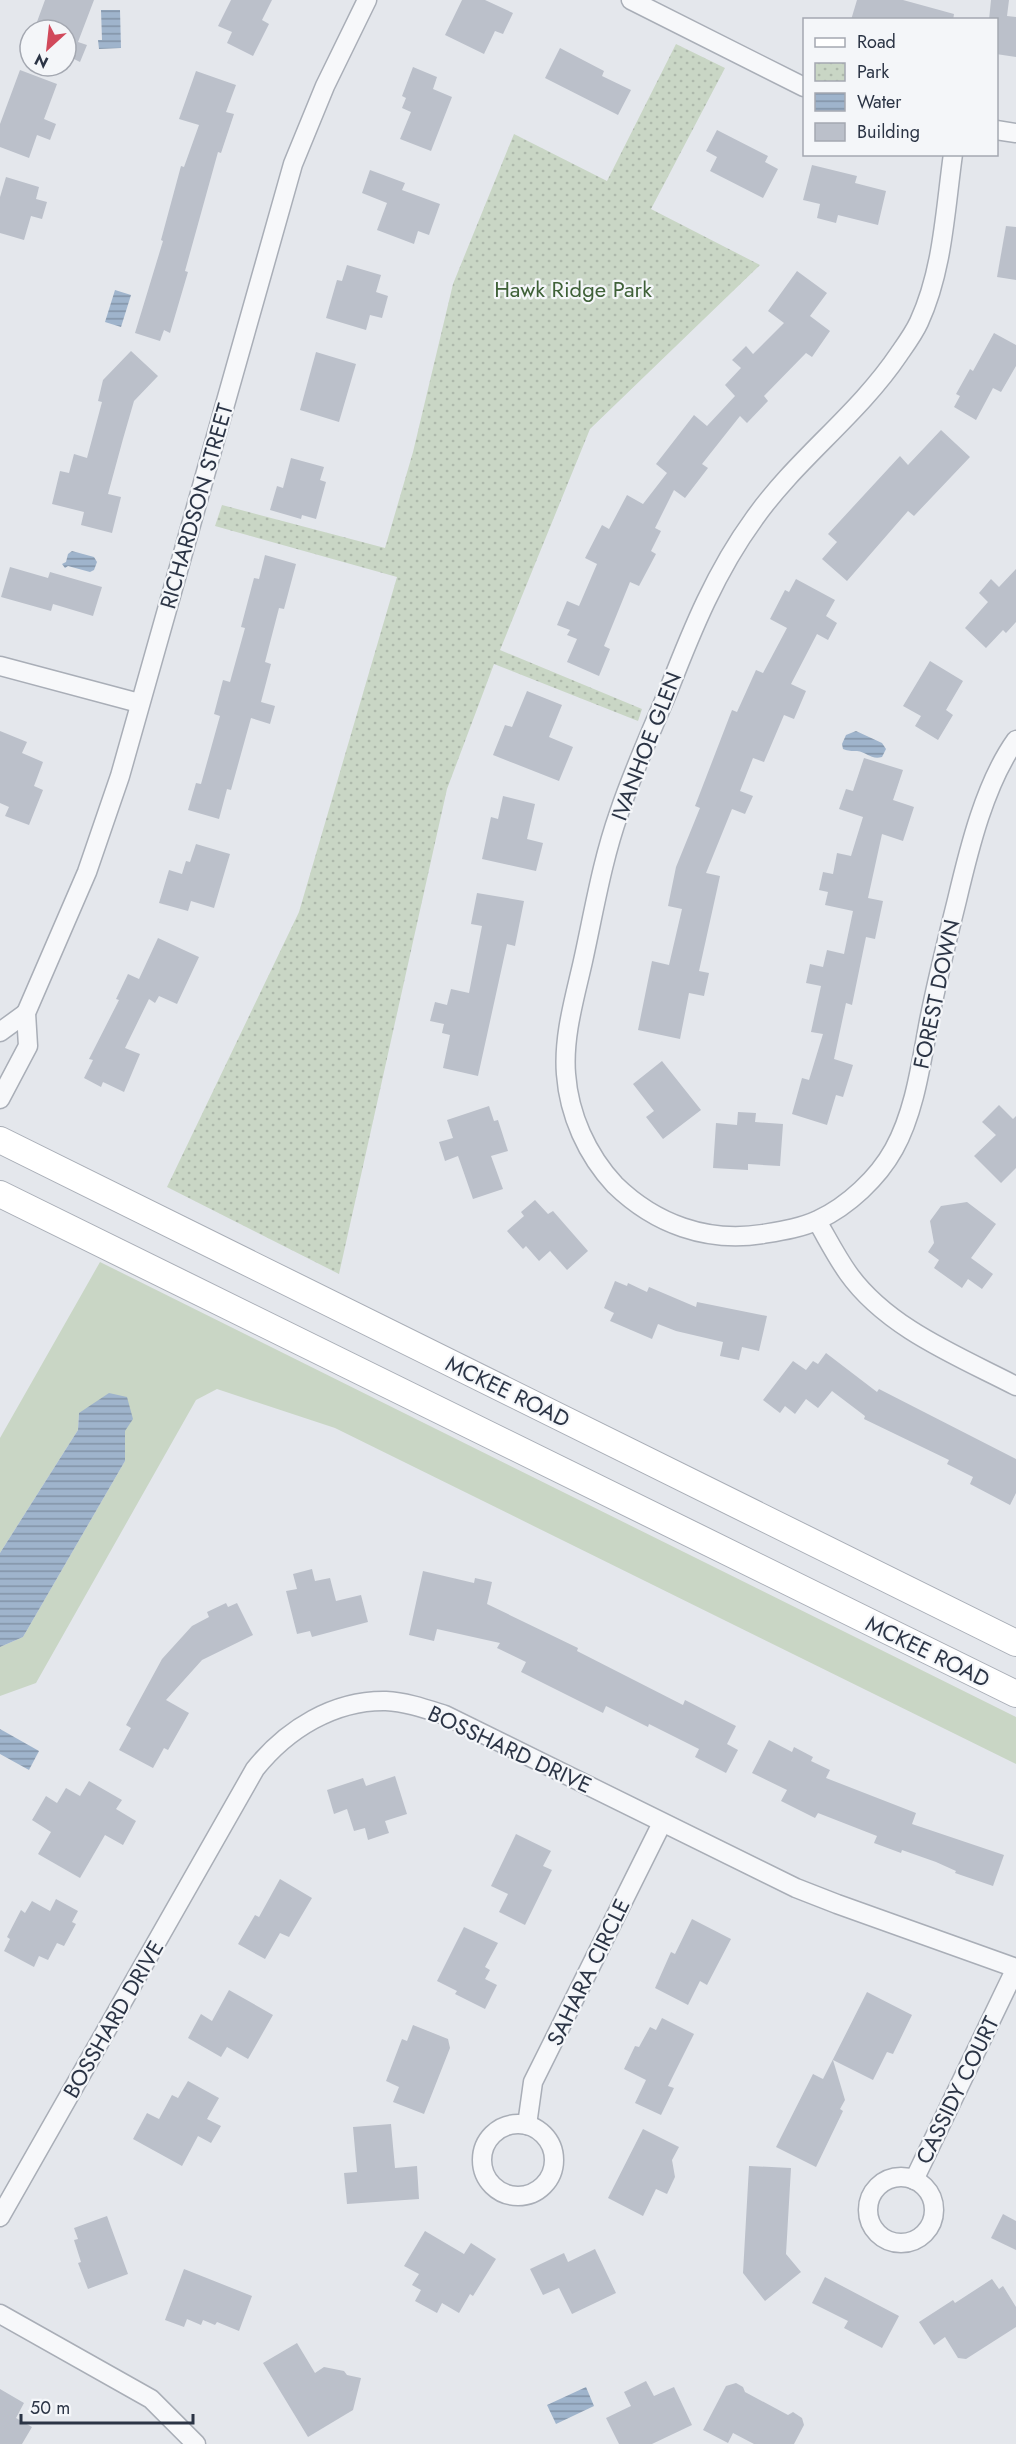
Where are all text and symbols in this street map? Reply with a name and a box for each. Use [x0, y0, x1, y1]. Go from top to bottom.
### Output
north arrow [18, 18, 78, 78]
legend [803, 18, 998, 156]
text: Road [857, 29, 896, 55]
text: N [31, 48, 52, 74]
text: Park [857, 59, 889, 85]
text: Water [857, 89, 902, 115]
text: Building [857, 119, 920, 145]
park label: Hawk Ridge Park [494, 273, 652, 305]
street label: RICHARDSON STREET [151, 399, 241, 613]
street label: IVANHOE GLEN [603, 667, 689, 825]
street label: FOREST DOWN [905, 916, 967, 1072]
street label: MCKEE ROAD [440, 1347, 576, 1435]
street label: MCKEE ROAD [860, 1607, 996, 1695]
street label: BOSSHARD DRIVE [423, 1697, 597, 1801]
street label: SAHARA CIRCLE [539, 1893, 637, 2051]
street label: BOSSHARD DRIVE [55, 1934, 171, 2104]
street label: CASSIDY COURT [907, 2010, 1007, 2169]
scale bar [21, 2387, 194, 2425]
text: 50 m [30, 2395, 70, 2421]

